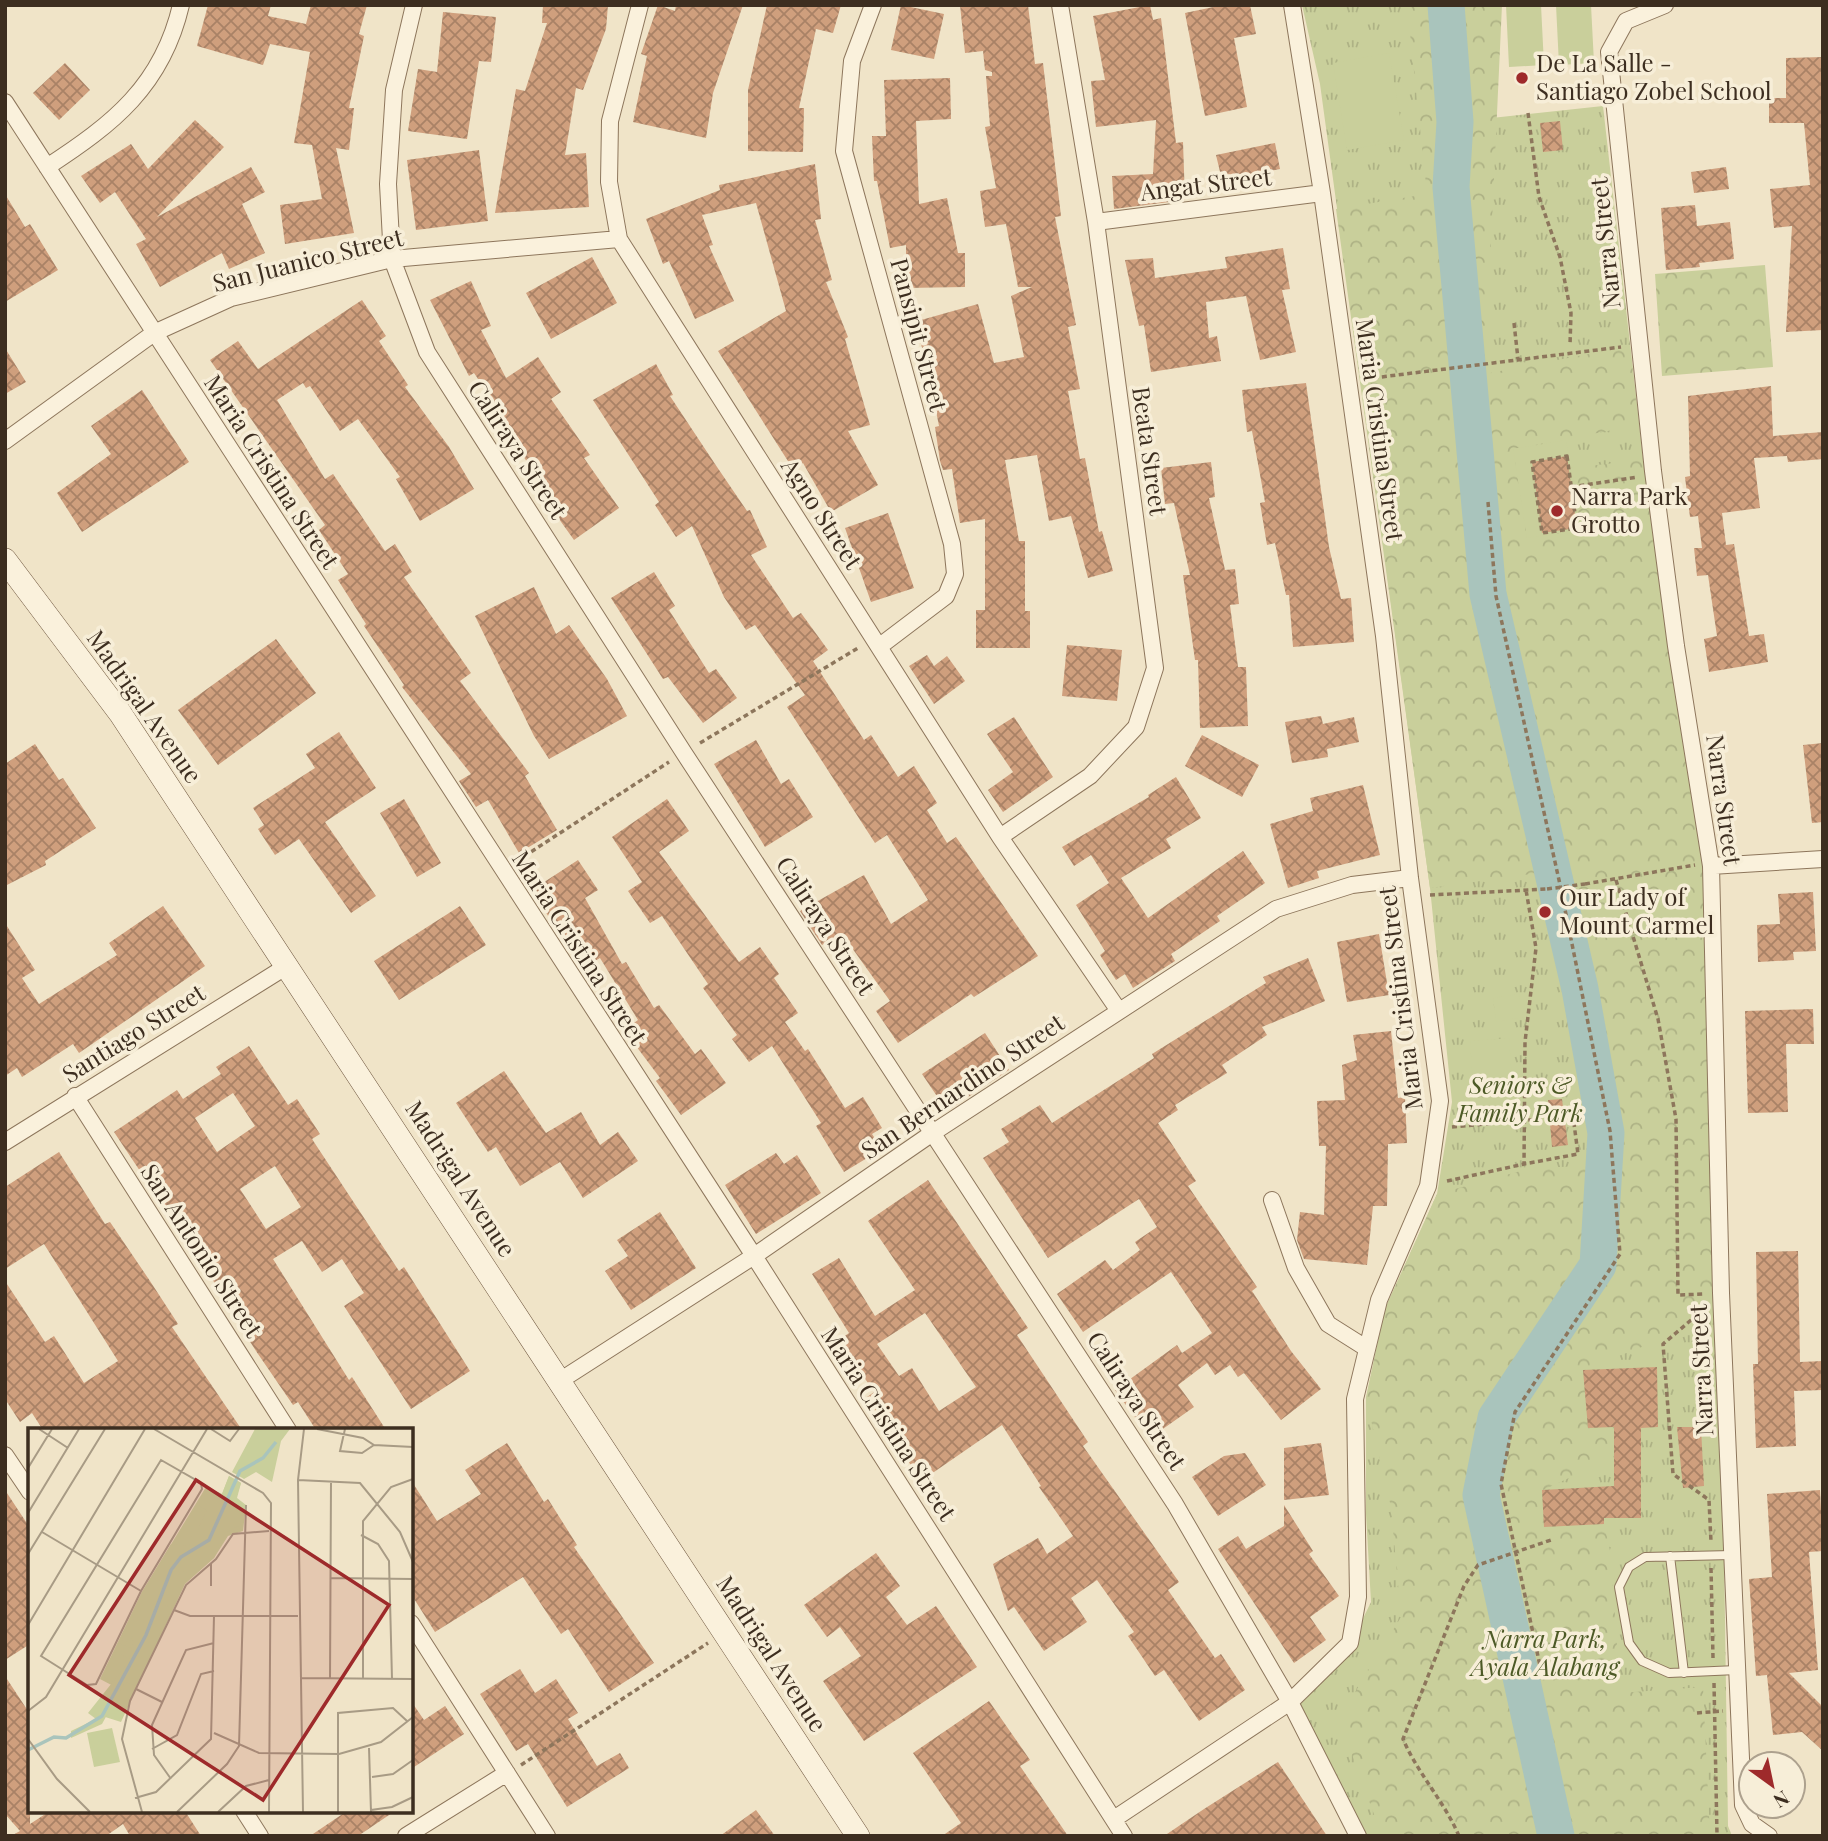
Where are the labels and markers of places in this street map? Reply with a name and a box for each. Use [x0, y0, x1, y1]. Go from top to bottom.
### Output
place label: De La Salle - Santiago Zobel School [1536, 46, 1772, 106]
marker: De La Salle - Santiago Zobel School [1514, 70, 1530, 86]
place label: Narra Park Grotto [1571, 479, 1688, 539]
marker: Narra Park Grotto [1549, 503, 1565, 519]
place label: Our Lady of Mount Carmel [1559, 880, 1715, 940]
marker: Our Lady of Mount Carmel [1537, 904, 1553, 920]

